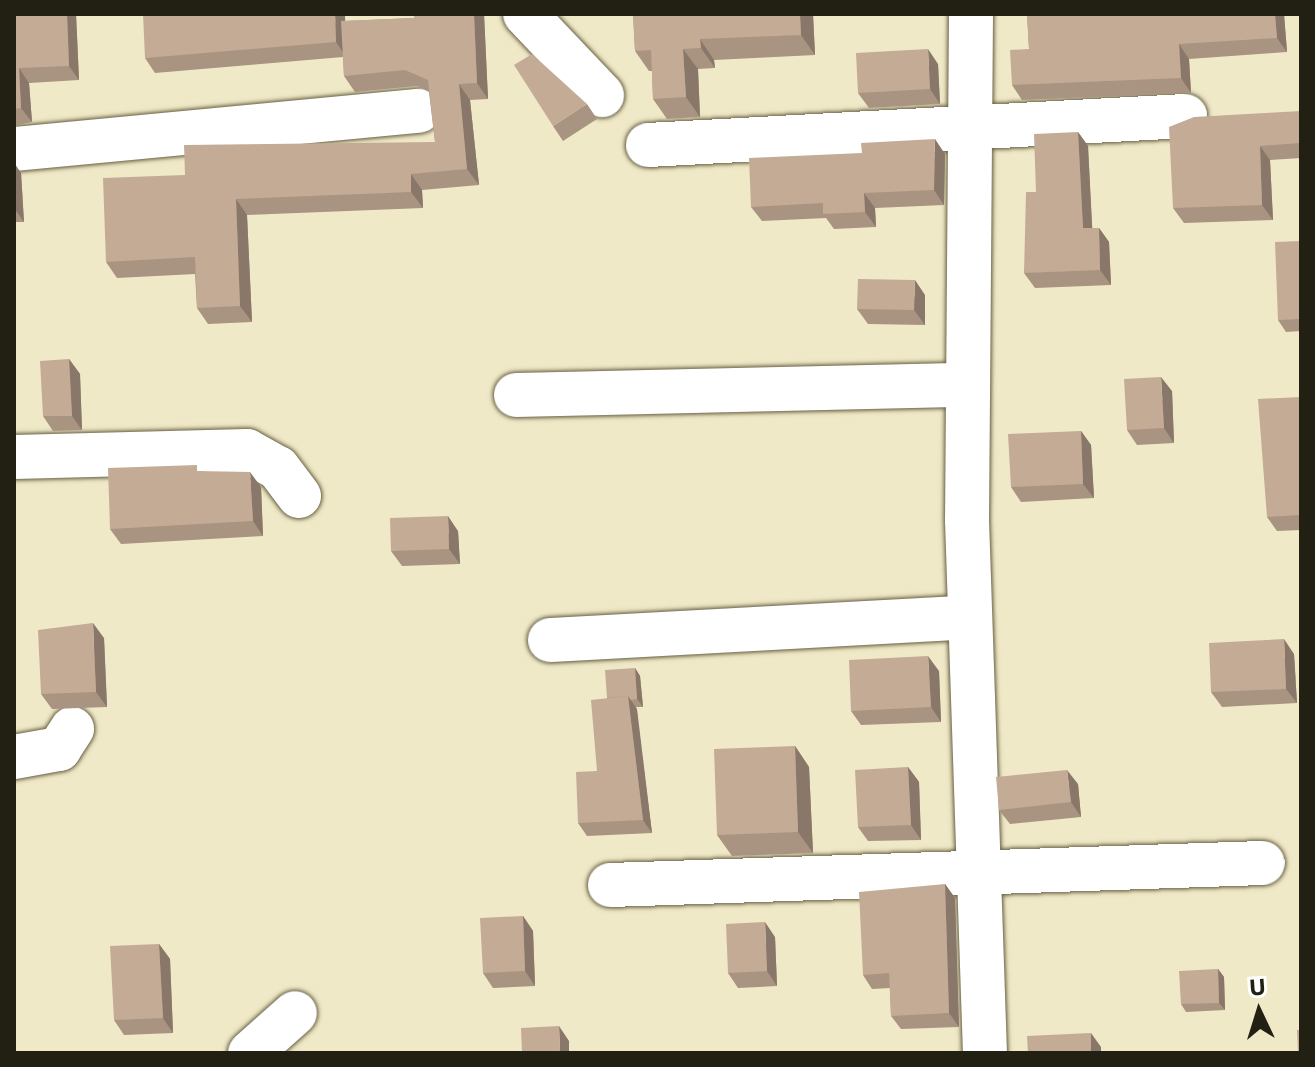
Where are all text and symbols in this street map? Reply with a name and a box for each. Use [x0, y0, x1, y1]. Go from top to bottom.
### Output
north arrow [1219, 971, 1299, 1051]
text: U [1248, 973, 1266, 1001]

